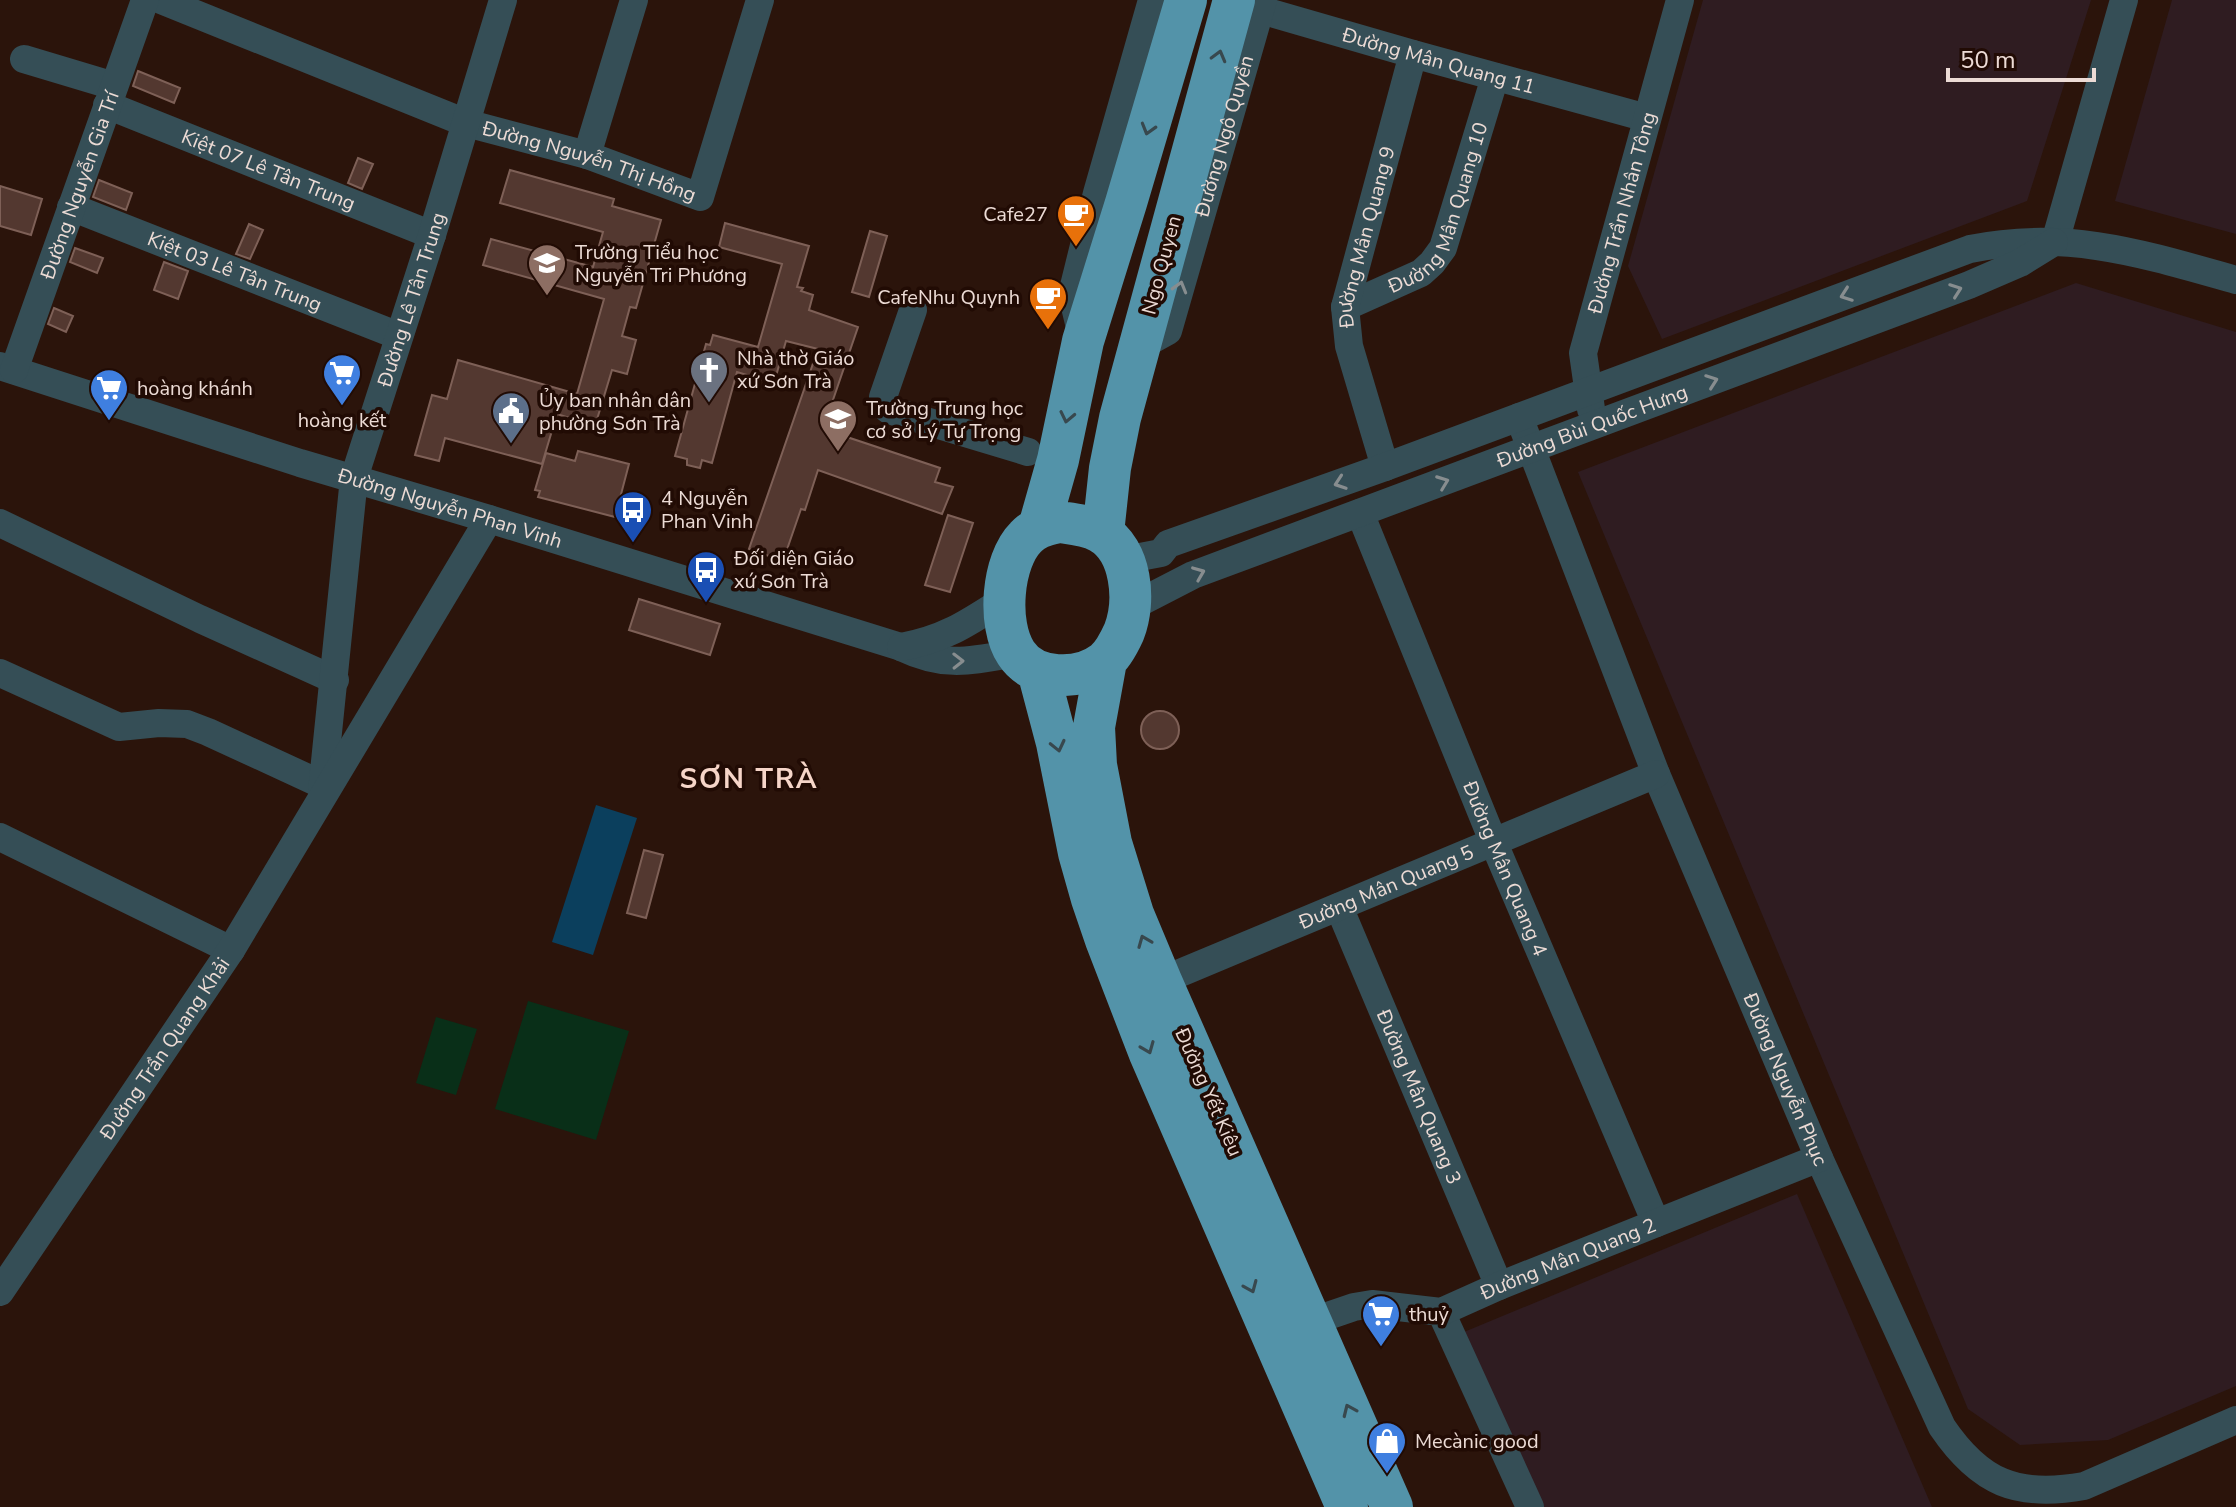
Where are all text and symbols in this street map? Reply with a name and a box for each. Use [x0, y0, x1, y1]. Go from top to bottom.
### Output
street label: Đường Mân Quang 11 [1338, 21, 1538, 101]
scale bar [1948, 32, 2094, 82]
text: 50 m [1960, 44, 2016, 76]
one-way arrow [1209, 49, 1226, 63]
street label: Đường Ngô Quyền [1188, 52, 1260, 221]
street label: Đường Nguyễn Gia Trí [34, 86, 126, 284]
street label: Đường Trần Nhân Tông [1581, 109, 1663, 318]
street label: Đường Nguyễn Thị Hồng [478, 115, 700, 208]
street label: Đường Mân Quang 10 [1383, 119, 1494, 300]
one-way arrow [1141, 121, 1157, 135]
street label: Kiệt 07 Lê Tân Trung [177, 123, 359, 217]
street label: Đường Mân Quang 9 [1331, 143, 1402, 330]
cafe icon: Cafe27 [1055, 193, 1097, 248]
place label: Cafe27 [983, 201, 1048, 228]
street label: Đường Lê Tân Trung [371, 209, 452, 391]
street label: Ngo Quyen [1135, 213, 1188, 318]
street label: Kiệt 03 Lê Tân Trung [143, 225, 326, 318]
place label: Trường Tiểu học Nguyễn Tri Phương [575, 239, 747, 289]
school or university icon: Trường Tiểu học Nguyễn Tri Phương [526, 242, 568, 297]
cafe icon: CafeNhu Quynh [1027, 276, 1069, 331]
one-way arrow [1171, 281, 1187, 295]
one-way arrow [1948, 283, 1962, 300]
place label: CafeNhu Quynh [877, 284, 1020, 311]
one-way arrow [1840, 285, 1854, 302]
place label: Nhà thờ Giáo xứ Sơn Trà [737, 345, 854, 395]
church icon: Nhà thờ Giáo xứ Sơn Trà [688, 349, 730, 404]
supermarket icon: hoàng kết [321, 352, 363, 407]
supermarket icon: hoàng khánh [88, 367, 130, 422]
one-way arrow [1705, 374, 1719, 391]
place label: hoàng khánh [137, 375, 253, 402]
street label: Đường Bùi Quốc Hưng [1492, 378, 1691, 475]
place label: Ủy ban nhân dân phường Sơn Trà [539, 387, 691, 437]
public building icon: Ủy ban nhân dân phường Sơn Trà [490, 390, 532, 445]
place label: Trường Trung học cơ sở Lý Tự Trọng [866, 395, 1023, 445]
school or university icon: Trường Trung học cơ sở Lý Tự Trọng [817, 398, 859, 453]
place label: hoàng kết [298, 407, 387, 434]
one-way arrow [1059, 410, 1076, 424]
street label: Đường Nguyễn Phan Vinh [334, 462, 565, 555]
one-way arrow [1334, 474, 1348, 490]
one-way arrow [1435, 475, 1449, 492]
place label: 4 Nguyễn Phan Vinh [661, 485, 753, 535]
bus stop icon: 4 Nguyễn Phan Vinh [612, 489, 654, 544]
place label: Đối diện Giáo xứ Sơn Trà [733, 545, 854, 595]
bus stop icon: Đối diện Giáo xứ Sơn Trà [685, 549, 727, 604]
one-way arrow [1191, 567, 1205, 583]
one-way arrow [952, 652, 964, 670]
one-way arrow [1048, 739, 1065, 752]
district label: SƠN TRÀ [679, 760, 819, 798]
street label: Đường Mân Quang 4 [1456, 776, 1553, 960]
street label: Đường Mân Quang 5 [1294, 839, 1478, 936]
one-way arrow [1138, 935, 1154, 949]
street label: Đường Trần Quang Khải [93, 952, 236, 1146]
street label: Đường Nguyễn Phục [1736, 988, 1834, 1170]
street label: Đường Mân Quang 3 [1369, 1005, 1467, 1188]
street label: Đường Yết Kiêu [1168, 1023, 1249, 1161]
one-way arrow [1138, 1040, 1155, 1054]
street label: Đường Mân Quang 2 [1475, 1212, 1660, 1307]
one-way arrow [1241, 1278, 1257, 1293]
supermarket icon: thuỷ [1360, 1293, 1402, 1348]
place label: thuỷ [1409, 1301, 1450, 1328]
one-way arrow [1343, 1404, 1359, 1418]
shop icon: Mecànic good [1366, 1420, 1408, 1475]
place label: Mecànic good [1415, 1428, 1539, 1455]

